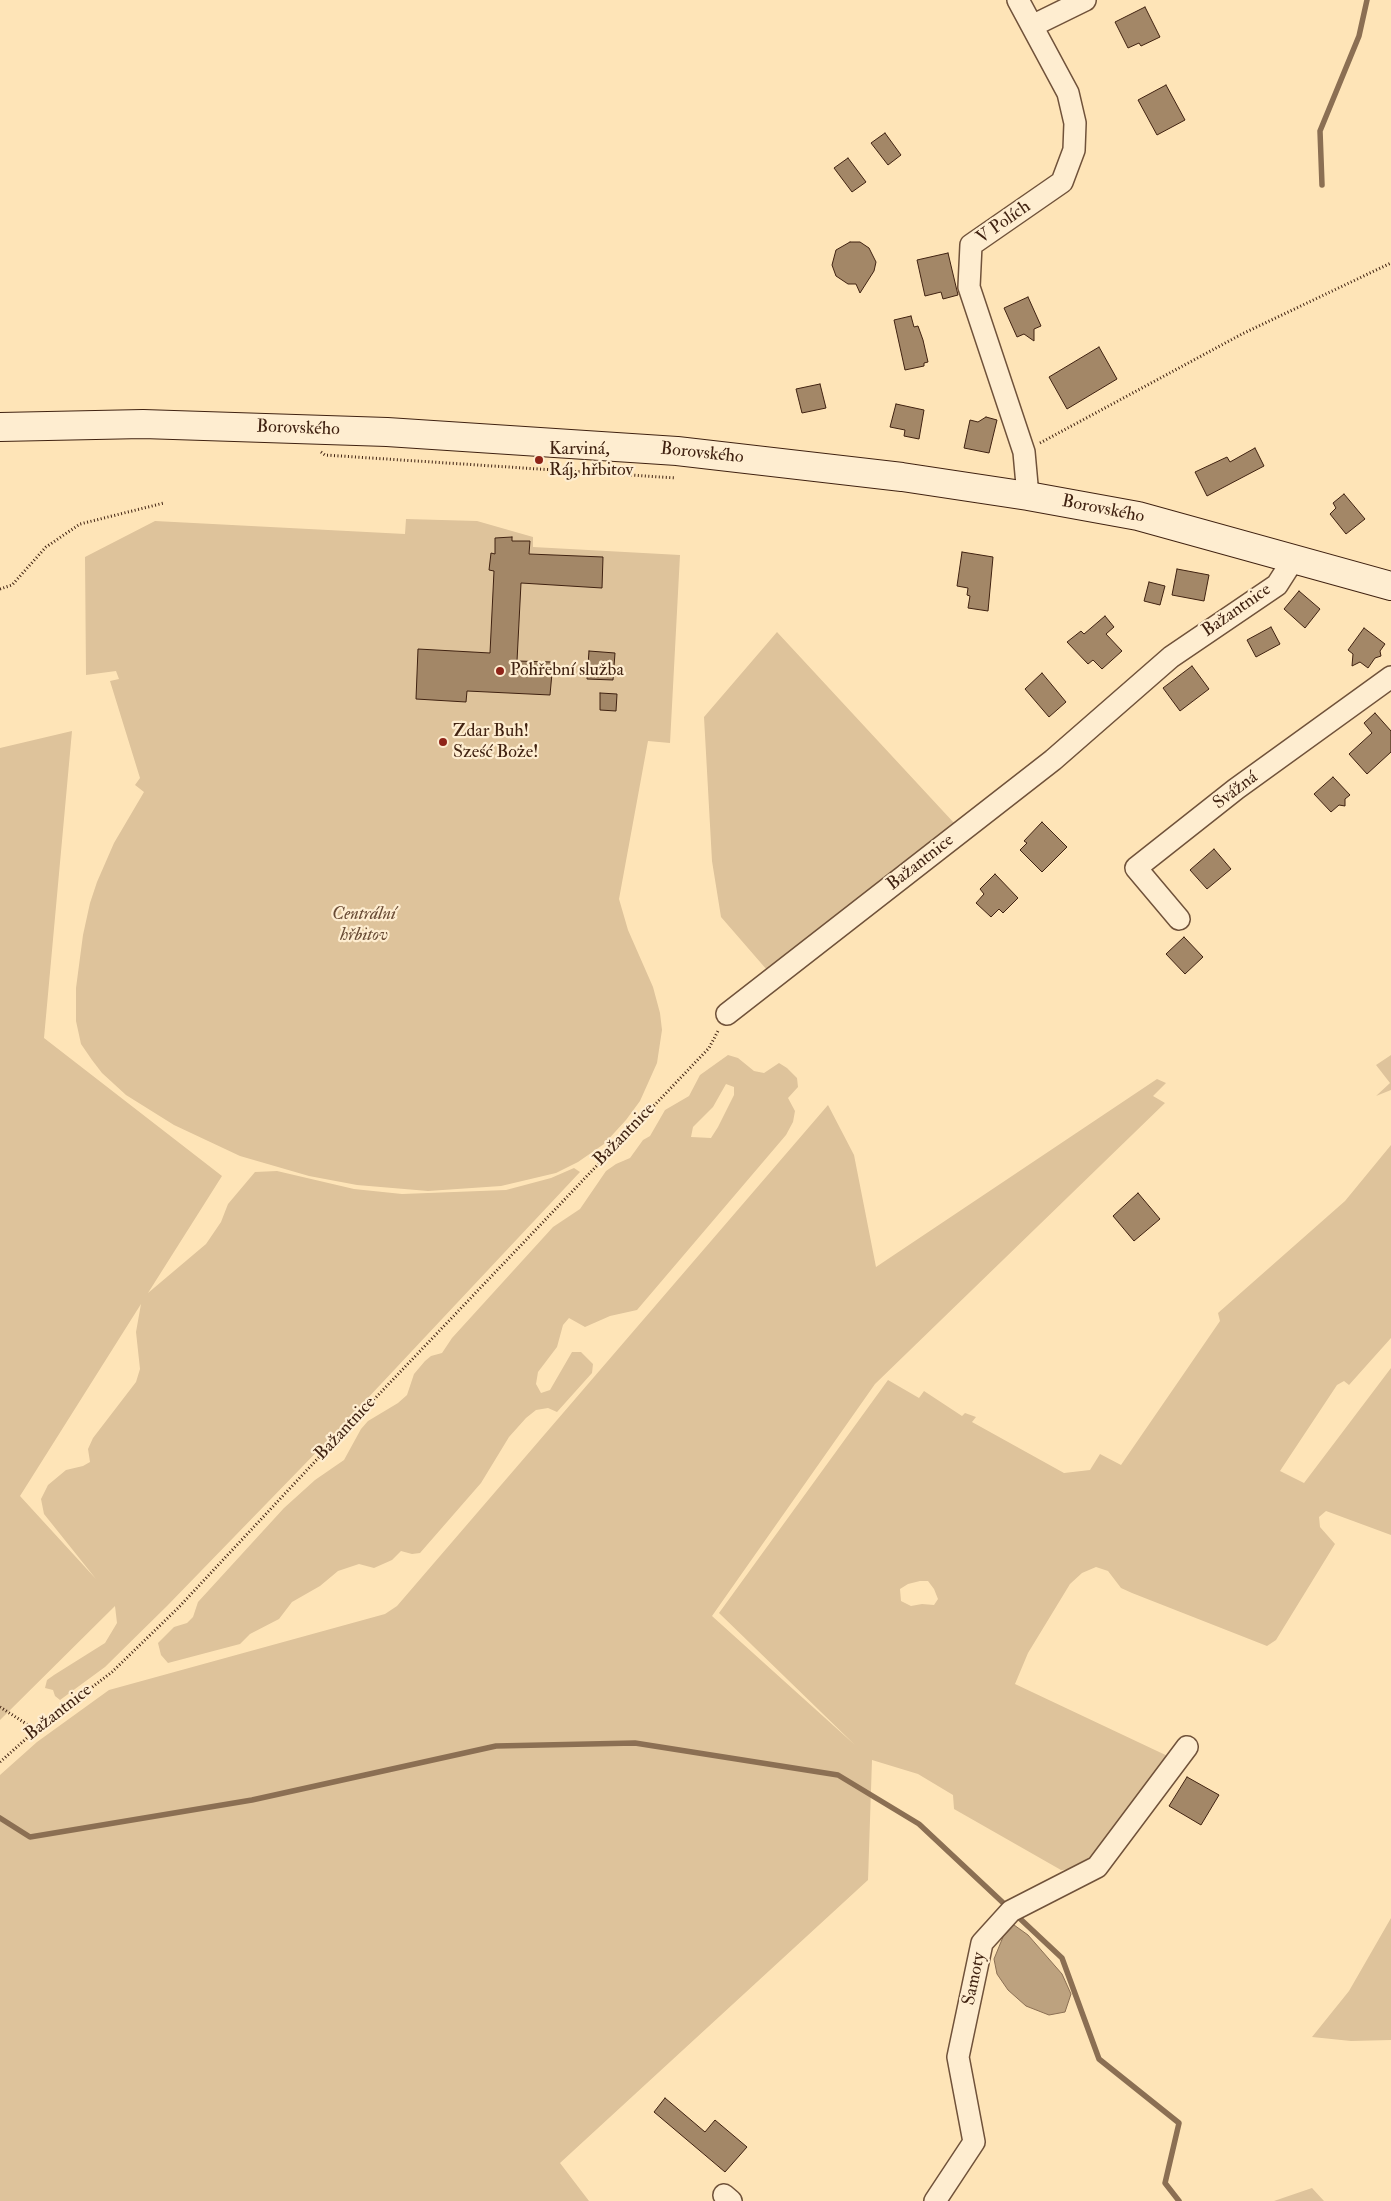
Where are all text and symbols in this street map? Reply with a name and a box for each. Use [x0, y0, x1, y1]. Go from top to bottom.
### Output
street label: V Polích [973, 197, 1035, 249]
street label: Borovského [256, 417, 340, 441]
place label: Karviná, Ráj, hřbitov [549, 439, 633, 482]
street label: Borovského [659, 439, 745, 469]
marker: Karviná, Ráj, hřbitov [533, 454, 545, 466]
street label: Borovského [1060, 491, 1146, 529]
street label: Bažantnice [1198, 579, 1276, 643]
place label: Pohřební služba [510, 660, 624, 682]
marker: Pohřební služba [494, 665, 506, 677]
place label: Zdar Buh! Sześć Boże! [453, 721, 538, 764]
marker: Zdar Buh! Sześć Boże! [437, 736, 449, 748]
street label: Svážná [1209, 767, 1263, 815]
street label: Bažantnice [883, 830, 959, 896]
park label: Centrální hřbitov [332, 904, 396, 946]
street label: Bažantnice [590, 1099, 660, 1171]
street label: Bažantnice [311, 1393, 381, 1465]
street label: Bažantnice [21, 1680, 97, 1746]
street label: Samoty [959, 1950, 991, 2008]

